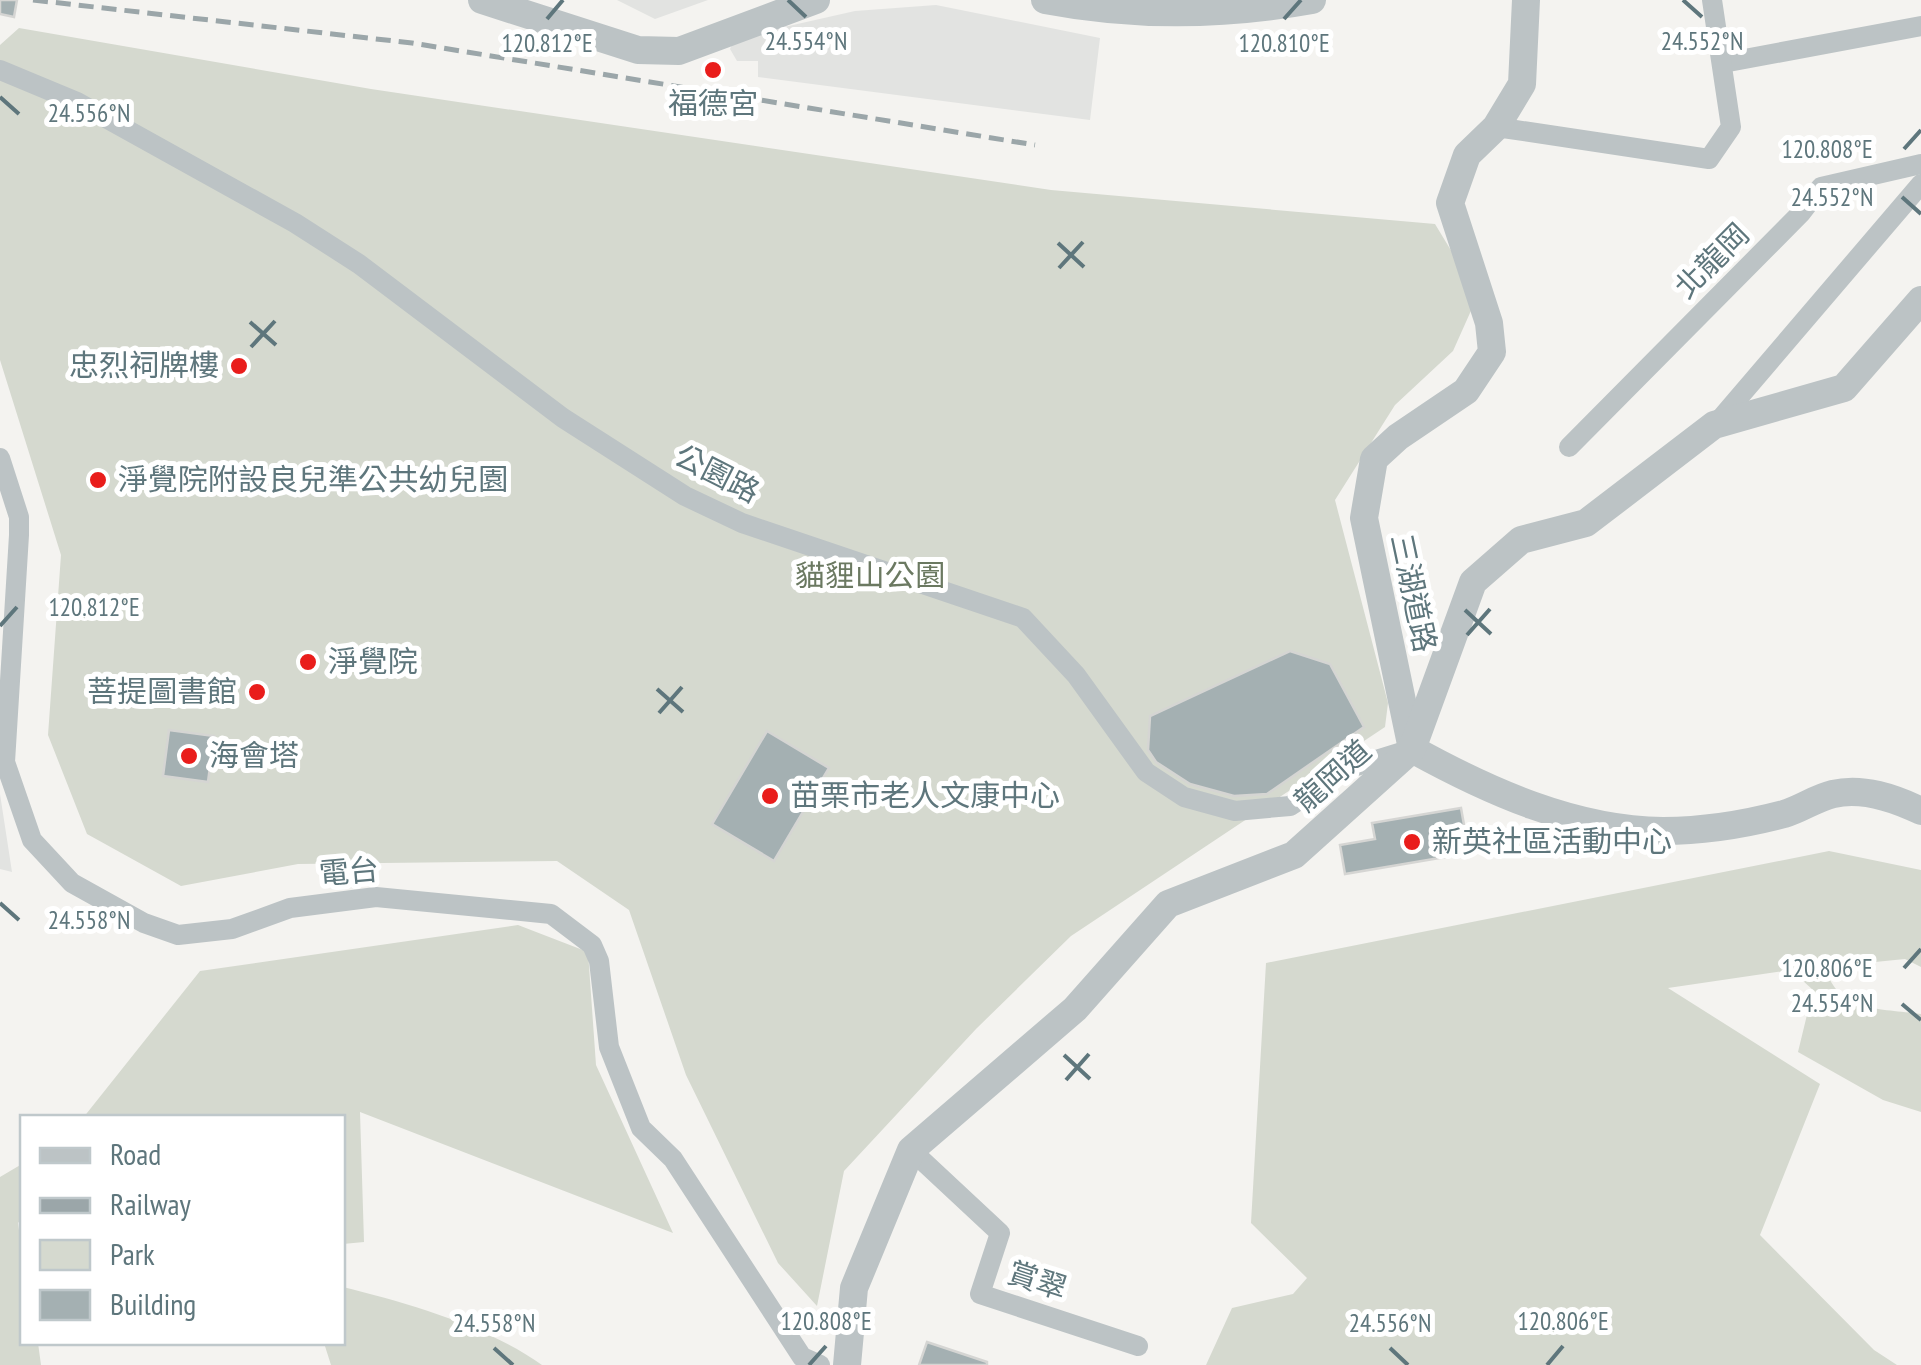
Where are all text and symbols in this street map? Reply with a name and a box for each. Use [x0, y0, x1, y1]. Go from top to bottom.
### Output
text: 24.554°N [765, 25, 847, 57]
text: 24.552°N [1661, 25, 1743, 57]
text: 120.812°E [501, 27, 593, 59]
text: 120.810°E [1238, 27, 1330, 59]
marker: 福德宮 [702, 59, 724, 81]
place label: 福德宮 [668, 83, 758, 122]
text: 24.556°N [48, 97, 130, 129]
text: 120.808°E [1781, 133, 1873, 165]
text: 24.552°N [1791, 181, 1873, 213]
street label: 北龍岡 [1665, 214, 1757, 306]
place label: 忠烈祠牌樓 [69, 345, 219, 384]
marker: 忠烈祠牌樓 [228, 355, 250, 377]
street label: 公園路 [669, 435, 767, 510]
place label: 淨覺院附設良兒準公共幼兒園 [118, 459, 508, 498]
marker: 淨覺院附設良兒準公共幼兒園 [87, 469, 109, 491]
street label: 三湖道路 [1383, 530, 1446, 655]
park label: 貓貍山公園 [795, 555, 945, 594]
text: 120.812°E [48, 591, 140, 623]
place label: 淨覺院 [328, 641, 418, 680]
marker: 淨覺院 [297, 651, 319, 673]
place label: 菩提圖書館 [87, 671, 237, 710]
marker: 菩提圖書館 [246, 681, 268, 703]
street label: 龍岡道 [1286, 730, 1378, 819]
place label: 海會塔 [209, 735, 299, 774]
marker: 海會塔 [178, 745, 200, 767]
place label: 苗栗市老人文康中心 [790, 775, 1060, 814]
marker: 苗栗市老人文康中心 [759, 785, 781, 807]
place label: 新英社區活動中心 [1432, 821, 1672, 860]
marker: 新英社區活動中心 [1401, 831, 1423, 853]
street label: 電台 [317, 848, 380, 893]
text: 24.558°N [48, 904, 130, 936]
text: 120.806°E [1781, 952, 1873, 984]
text: 24.554°N [1791, 987, 1873, 1019]
legend [20, 1115, 345, 1345]
text: Road [110, 1134, 161, 1173]
text: Railway [110, 1184, 192, 1223]
text: Park [110, 1234, 155, 1273]
street label: 賞翠 [1003, 1252, 1072, 1307]
text: Building [110, 1284, 196, 1323]
text: 120.808°E [780, 1305, 872, 1337]
text: 120.806°E [1517, 1305, 1609, 1337]
text: 24.558°N [453, 1307, 535, 1339]
text: 24.556°N [1349, 1307, 1431, 1339]

